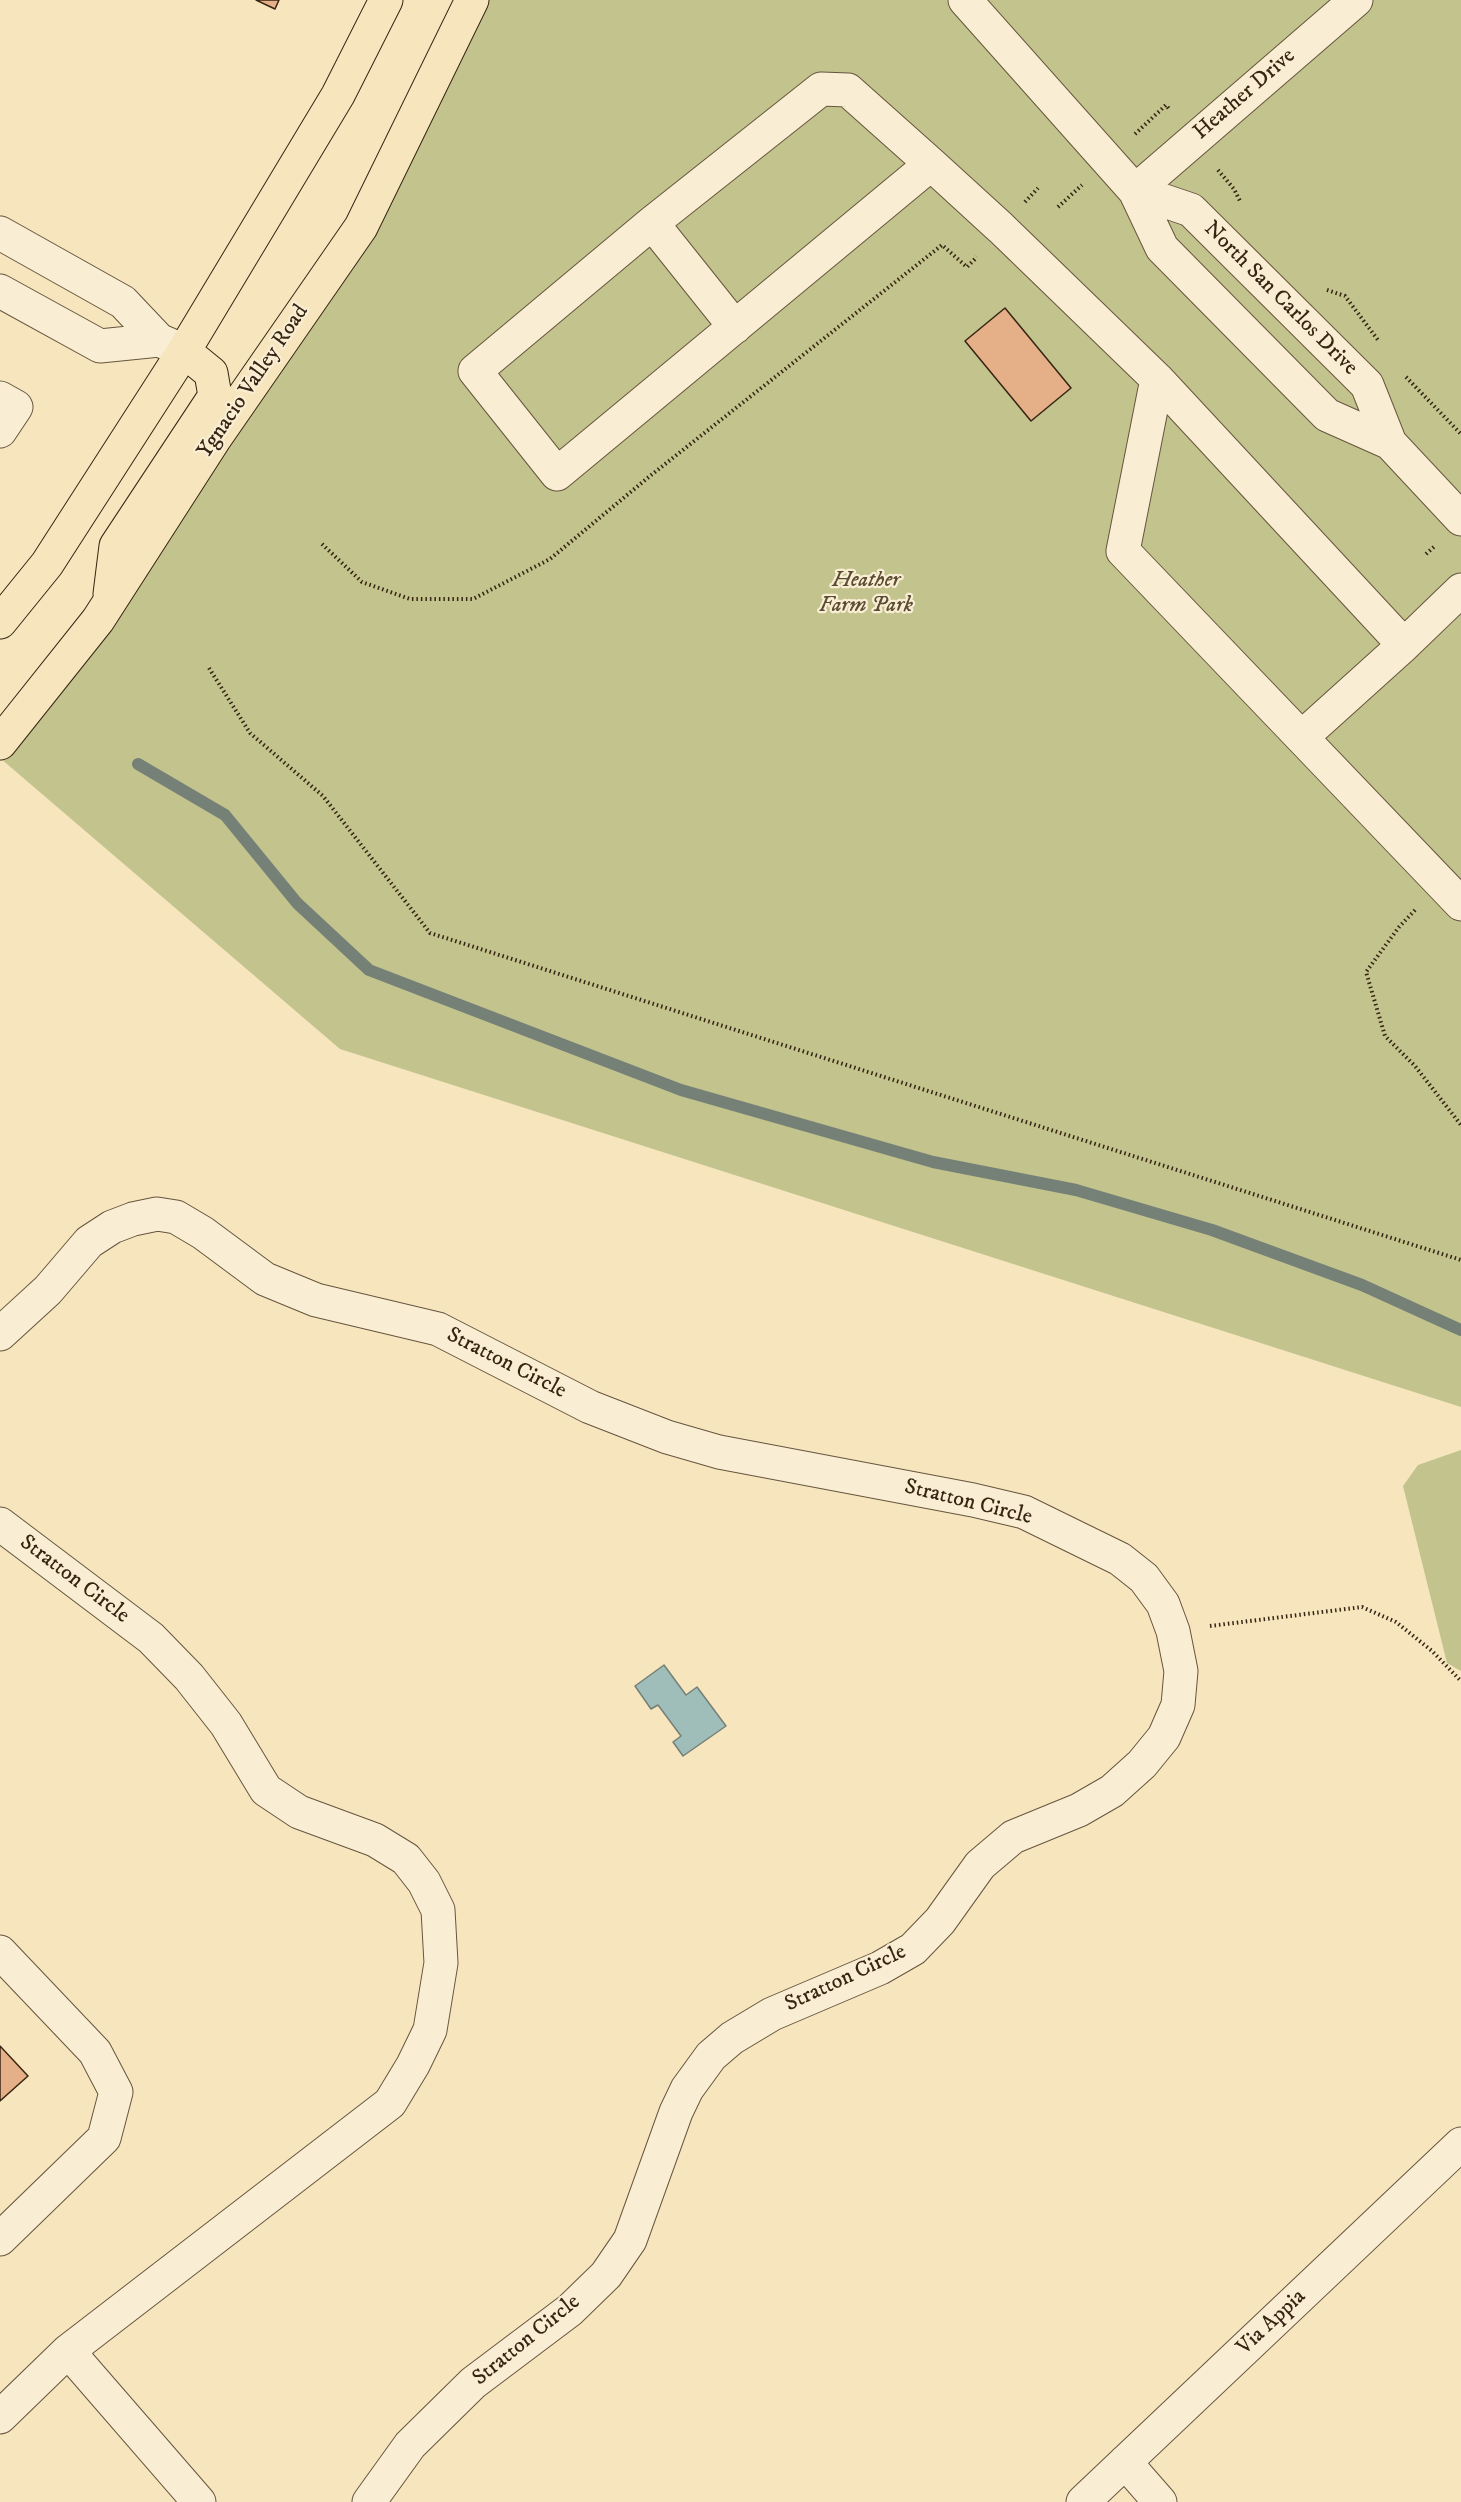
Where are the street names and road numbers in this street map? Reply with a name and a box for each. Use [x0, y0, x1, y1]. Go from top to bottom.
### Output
street label: Heather Drive [1189, 44, 1301, 146]
street label: North San Carlos Drive [1197, 216, 1363, 382]
street label: Ygnacio Valley Road [193, 300, 315, 464]
street label: Stratton Circle [442, 1323, 570, 1405]
street label: Stratton Circle [901, 1474, 1035, 1532]
street label: Stratton Circle [14, 1530, 134, 1630]
street label: Stratton Circle [781, 1939, 911, 2019]
street label: Via Appia [1232, 2284, 1312, 2362]
street label: Stratton Circle [468, 2290, 586, 2392]

